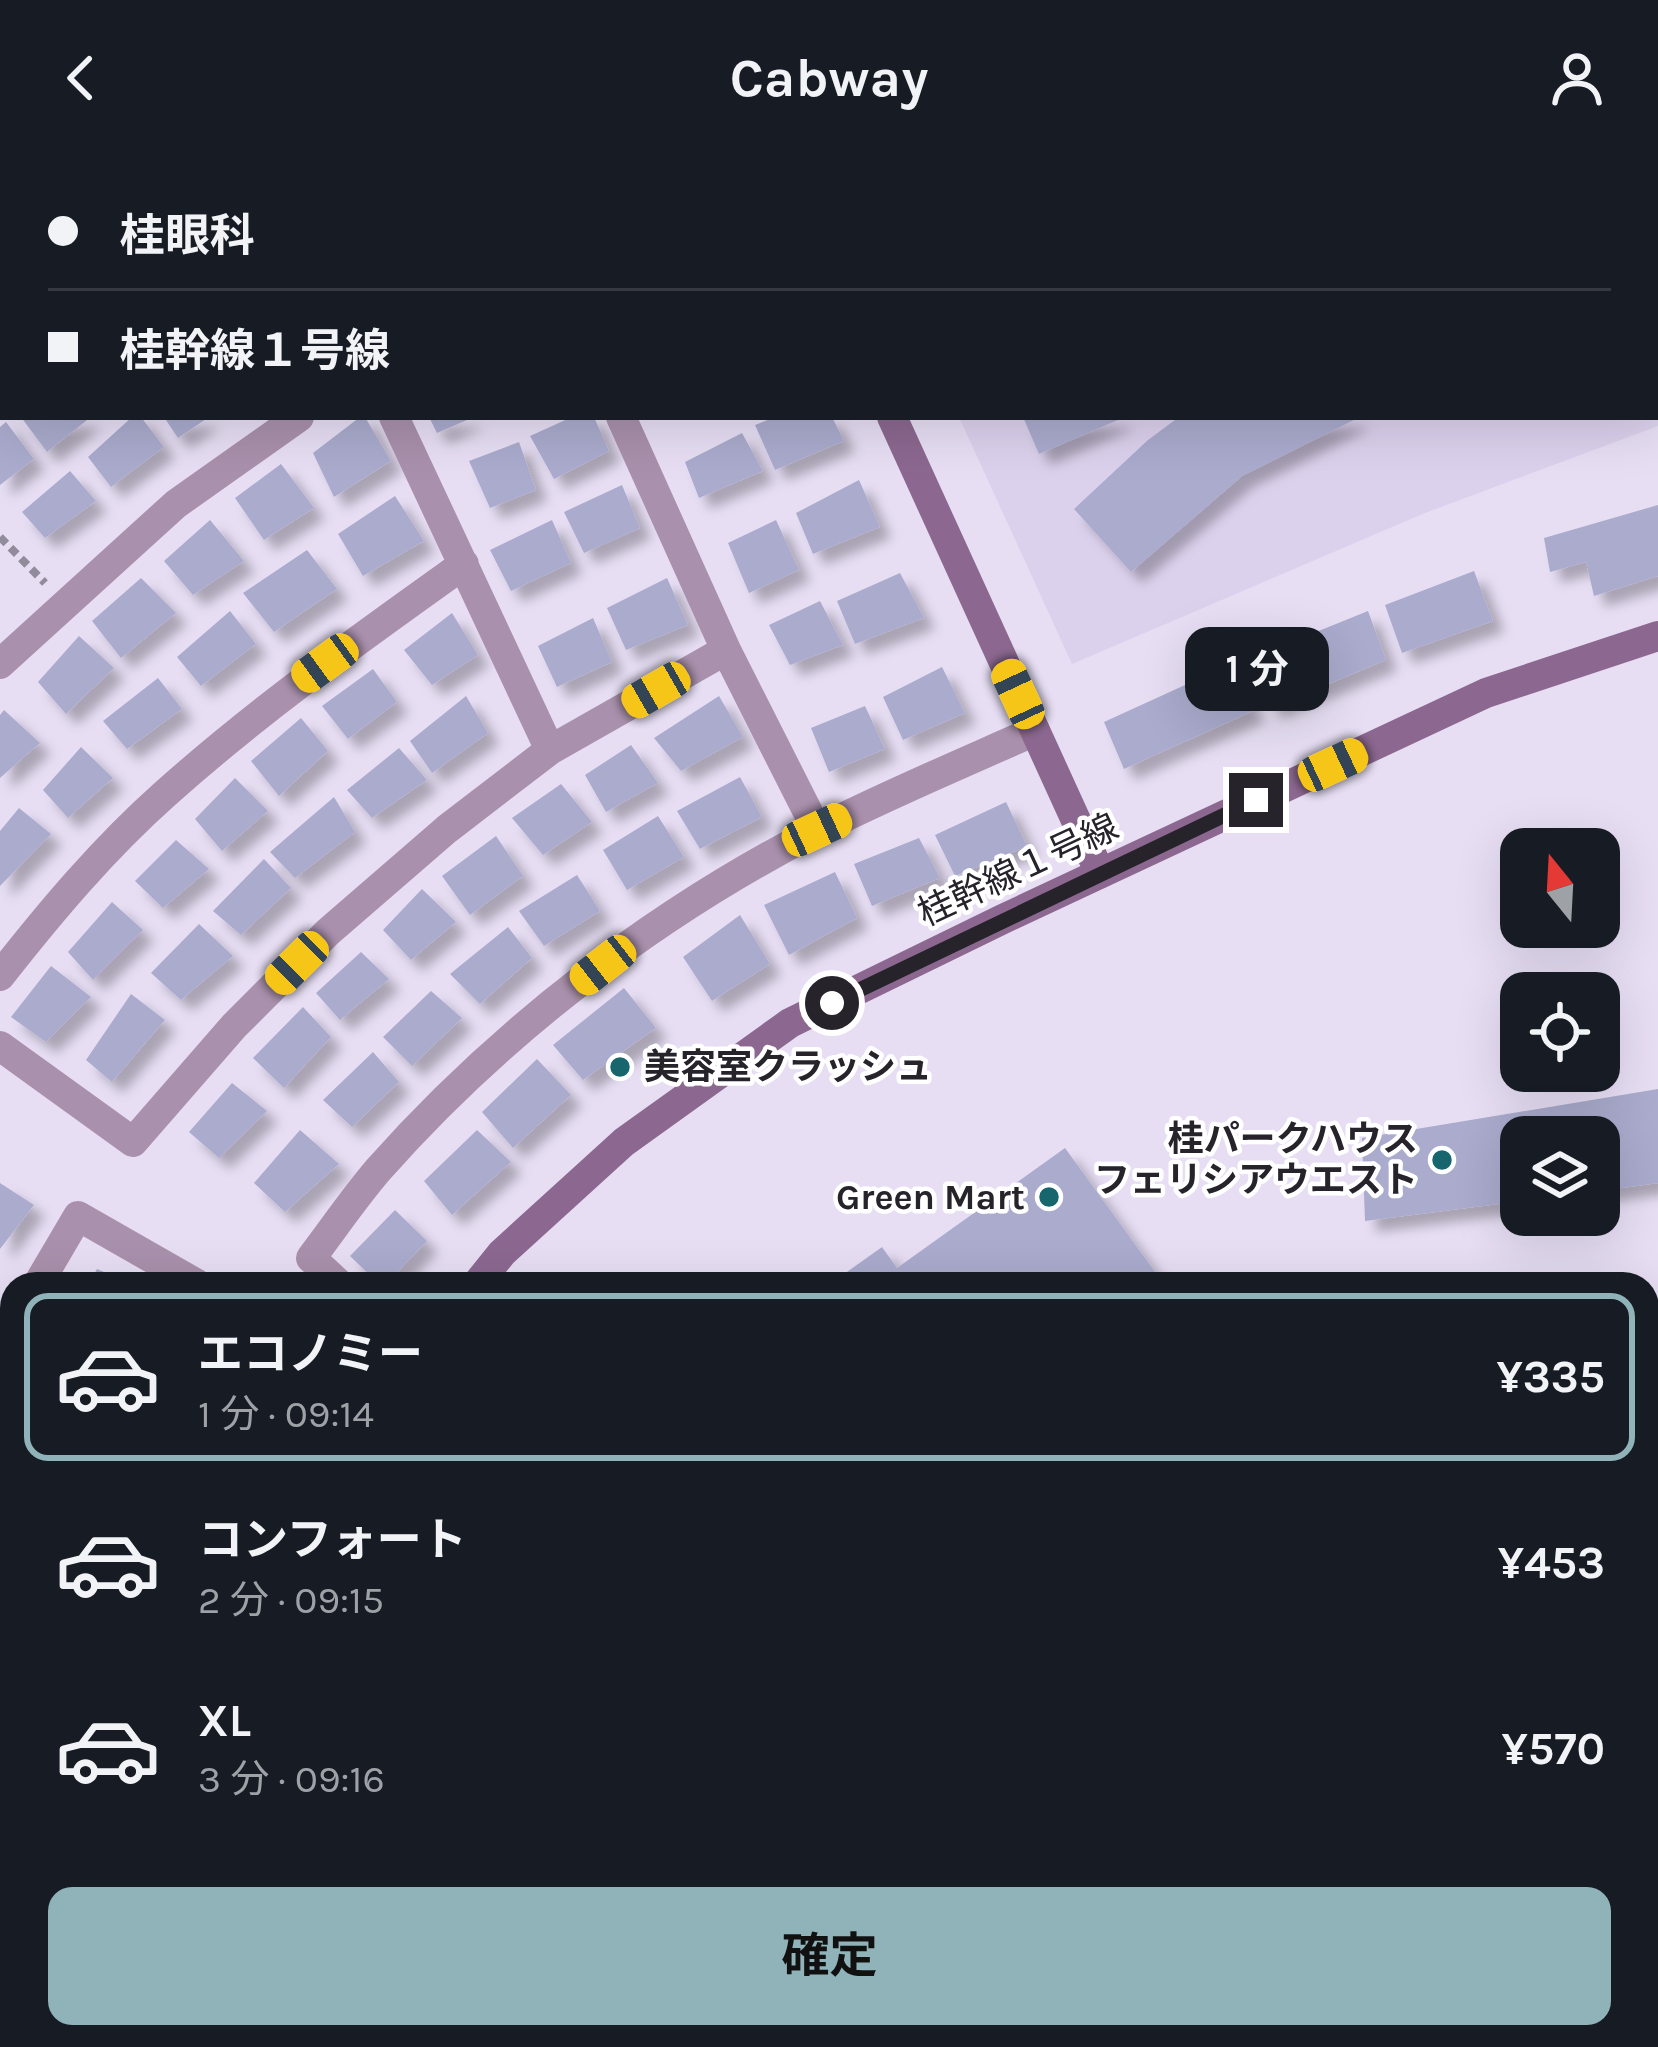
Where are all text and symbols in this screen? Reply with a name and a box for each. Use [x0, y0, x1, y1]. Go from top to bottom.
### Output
icon: back [48, 45, 114, 111]
icon: person [1544, 45, 1610, 111]
text: Cabway [730, 46, 928, 110]
text: 桂眼科 [120, 210, 255, 262]
text: 桂幹線１号線 [120, 325, 390, 377]
callout: 1 分 [1184, 626, 1328, 710]
car [285, 627, 365, 699]
text: 1 分 [1226, 646, 1288, 692]
car [986, 654, 1050, 734]
car [616, 656, 696, 724]
car [1293, 733, 1373, 797]
route end [1229, 773, 1283, 827]
car [777, 798, 857, 862]
street label: 桂幹線１号線 [911, 805, 1125, 935]
north arrow [1500, 828, 1620, 948]
map controls [1500, 828, 1620, 1236]
car [259, 925, 335, 1001]
car [564, 929, 642, 1001]
button: locate [1500, 972, 1620, 1092]
route start [805, 976, 859, 1030]
place label: 美容室クラッシュ [644, 1046, 932, 1088]
marker: 美容室クラッシュ [607, 1054, 633, 1080]
button: layers [1500, 1116, 1620, 1236]
place label: 桂パークハウス フェリシアウエスト [1094, 1118, 1418, 1201]
marker: 桂パークハウス フェリシアウエスト [1429, 1147, 1455, 1173]
place label: Green Mart [836, 1176, 1025, 1218]
marker: Green Mart [1036, 1184, 1062, 1210]
icon: car [54, 1323, 162, 1431]
text: エコノミー [198, 1328, 423, 1380]
text: ¥335 [1496, 1351, 1605, 1403]
text: 1 分 · 09:14 [198, 1391, 374, 1437]
icon: car [54, 1509, 162, 1617]
text: コンフォート [198, 1514, 467, 1566]
text: ¥453 [1498, 1537, 1605, 1589]
text: 2 分 · 09:15 [198, 1577, 384, 1623]
icon: car [54, 1695, 162, 1803]
text: XL [198, 1695, 251, 1747]
text: ¥570 [1502, 1723, 1605, 1775]
text: 3 分 · 09:16 [198, 1756, 385, 1802]
button: 確定 [48, 1887, 1611, 2025]

